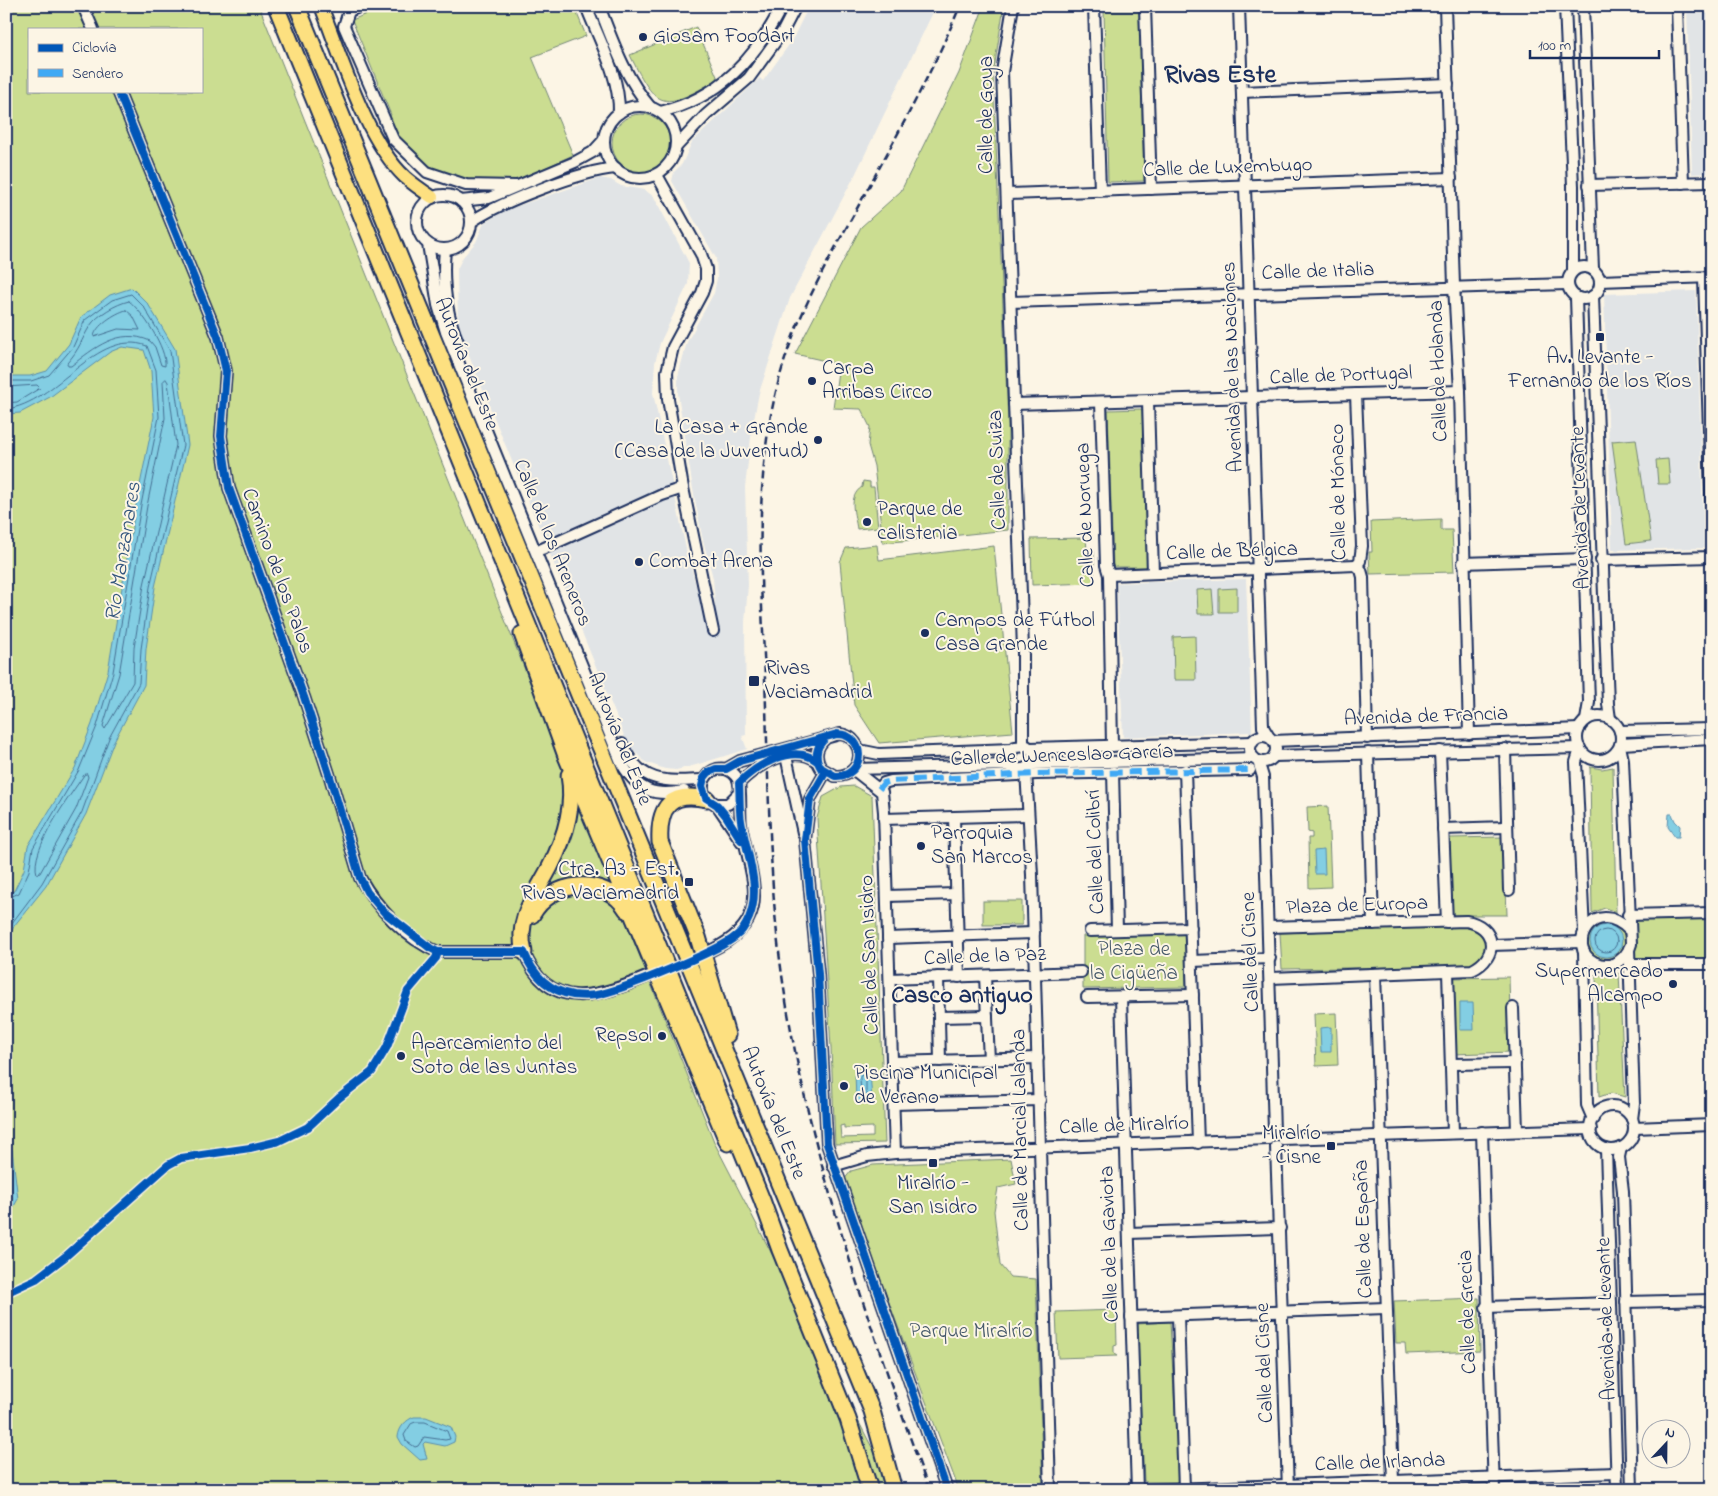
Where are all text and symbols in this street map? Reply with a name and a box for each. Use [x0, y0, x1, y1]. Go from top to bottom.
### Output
place label: Giosam Foodart [653, 22, 795, 52]
legend [28, 28, 202, 92]
scale bar [1530, 28, 1659, 60]
marker: Giosam Foodart [637, 31, 649, 43]
text: 100 m [1538, 35, 1571, 57]
text: Ciclovía [72, 37, 117, 59]
street label: Calle de Goya [972, 56, 1004, 174]
district label: Rivas Este [1164, 57, 1277, 95]
text: Sendero [72, 63, 124, 85]
street label: Calle de Luxembugo [1143, 150, 1313, 188]
street label: Calle de Italia [1261, 255, 1375, 289]
street label: Avenida de las Naciones [1214, 261, 1252, 473]
street label: Autovía del Este [426, 293, 507, 436]
street label: Calle de Holanda [1422, 300, 1456, 442]
marker: Av. Levante - Fernando de los Ríos [1594, 331, 1606, 343]
place label: Av. Levante - Fernando de los Ríos [1507, 343, 1692, 397]
place label: Carpa Arribas Circo [822, 354, 932, 408]
street label: Calle de Portugal [1269, 359, 1413, 395]
marker: Carpa Arribas Circo [806, 375, 818, 387]
street label: Calle de Suiza [981, 409, 1015, 531]
place label: La Casa + Grande (Casa de la Juventud) [615, 413, 809, 467]
street label: Calle de Mónaco [1323, 423, 1355, 561]
street label: Avenida de Levante [1563, 425, 1599, 590]
marker: La Casa + Grande (Casa de la Juventud) [812, 434, 824, 446]
street label: Calle de Noruega [1068, 442, 1106, 588]
street label: Calle de los Areneros [505, 455, 599, 631]
water label: Río Manzanares [97, 479, 151, 624]
street label: Camino de los Palos [233, 484, 321, 658]
place label: Parque de calistenia [877, 495, 963, 549]
marker: Parque de calistenia [861, 516, 873, 528]
street label: Calle de Bélgica [1166, 535, 1299, 571]
place label: Combat Arena [649, 547, 773, 577]
marker: Combat Arena [633, 556, 645, 568]
place label: Campos de Fútbol Casa Grande [935, 606, 1095, 660]
marker: Campos de Fútbol Casa Grande [919, 627, 931, 639]
place label: Rivas Vaciamadrid [764, 654, 872, 708]
street label: Autovía del Este [579, 668, 660, 811]
marker: Rivas Vaciamadrid [747, 674, 761, 688]
street label: Avenida de Francia [1343, 699, 1509, 735]
street label: Calle de Wenceslao García [950, 737, 1174, 775]
street label: Calle del Colibrí [1079, 789, 1113, 915]
place label: Parroquia San Marcos [931, 819, 1033, 873]
marker: Parroquia San Marcos [915, 840, 927, 852]
place label: Ctra. A3 - Est. Rivas Vaciamadrid [521, 855, 679, 909]
street label: Calle de San Isidro [852, 874, 888, 1036]
marker: Ctra. A3 - Est. Rivas Vaciamadrid [683, 876, 695, 888]
street label: Plaza de Europa [1285, 889, 1429, 923]
street label: Calle del Cisne [1234, 891, 1268, 1013]
park label: Plaza de la Cigüeña [1090, 935, 1178, 991]
street label: Calle de la Paz [923, 940, 1047, 974]
place label: Supermercado Alcampo [1535, 957, 1663, 1011]
marker: Supermercado Alcampo [1667, 978, 1679, 990]
district label: Casco antiguo [891, 979, 1033, 1015]
place label: Repsol [595, 1021, 652, 1051]
place label: Aparcamiento del Soto de las Juntas [411, 1029, 578, 1083]
street label: Calle de Marcial Lalanda [1004, 1029, 1038, 1231]
marker: Repsol [656, 1030, 668, 1042]
street label: Autovía del Este [733, 1042, 814, 1185]
marker: Aparcamiento del Soto de las Juntas [395, 1050, 407, 1062]
place label: Piscina Municipal de Verano [854, 1059, 998, 1113]
marker: Piscina Municipal de Verano [838, 1080, 850, 1092]
street label: Calle de Miralrío [1058, 1109, 1190, 1143]
place label: Miralrío - Cisne [1262, 1119, 1322, 1173]
marker: Miralrío - Cisne [1325, 1140, 1337, 1152]
marker: Miralrío - San Isidro [927, 1157, 939, 1169]
street label: Calle de España [1347, 1159, 1381, 1299]
street label: Calle de la Gaviota [1092, 1165, 1128, 1323]
place label: Miralrío - San Isidro [888, 1169, 978, 1223]
street label: Avenida de Levante [1589, 1236, 1625, 1401]
street label: Calle de Grecia [1451, 1249, 1485, 1375]
street label: Calle del Cisne [1248, 1302, 1282, 1424]
park label: Parque Miralrío [909, 1317, 1033, 1347]
north arrow [1640, 1418, 1690, 1468]
text: N [1662, 1422, 1679, 1445]
street label: Calle de Irlanda [1314, 1446, 1446, 1480]

